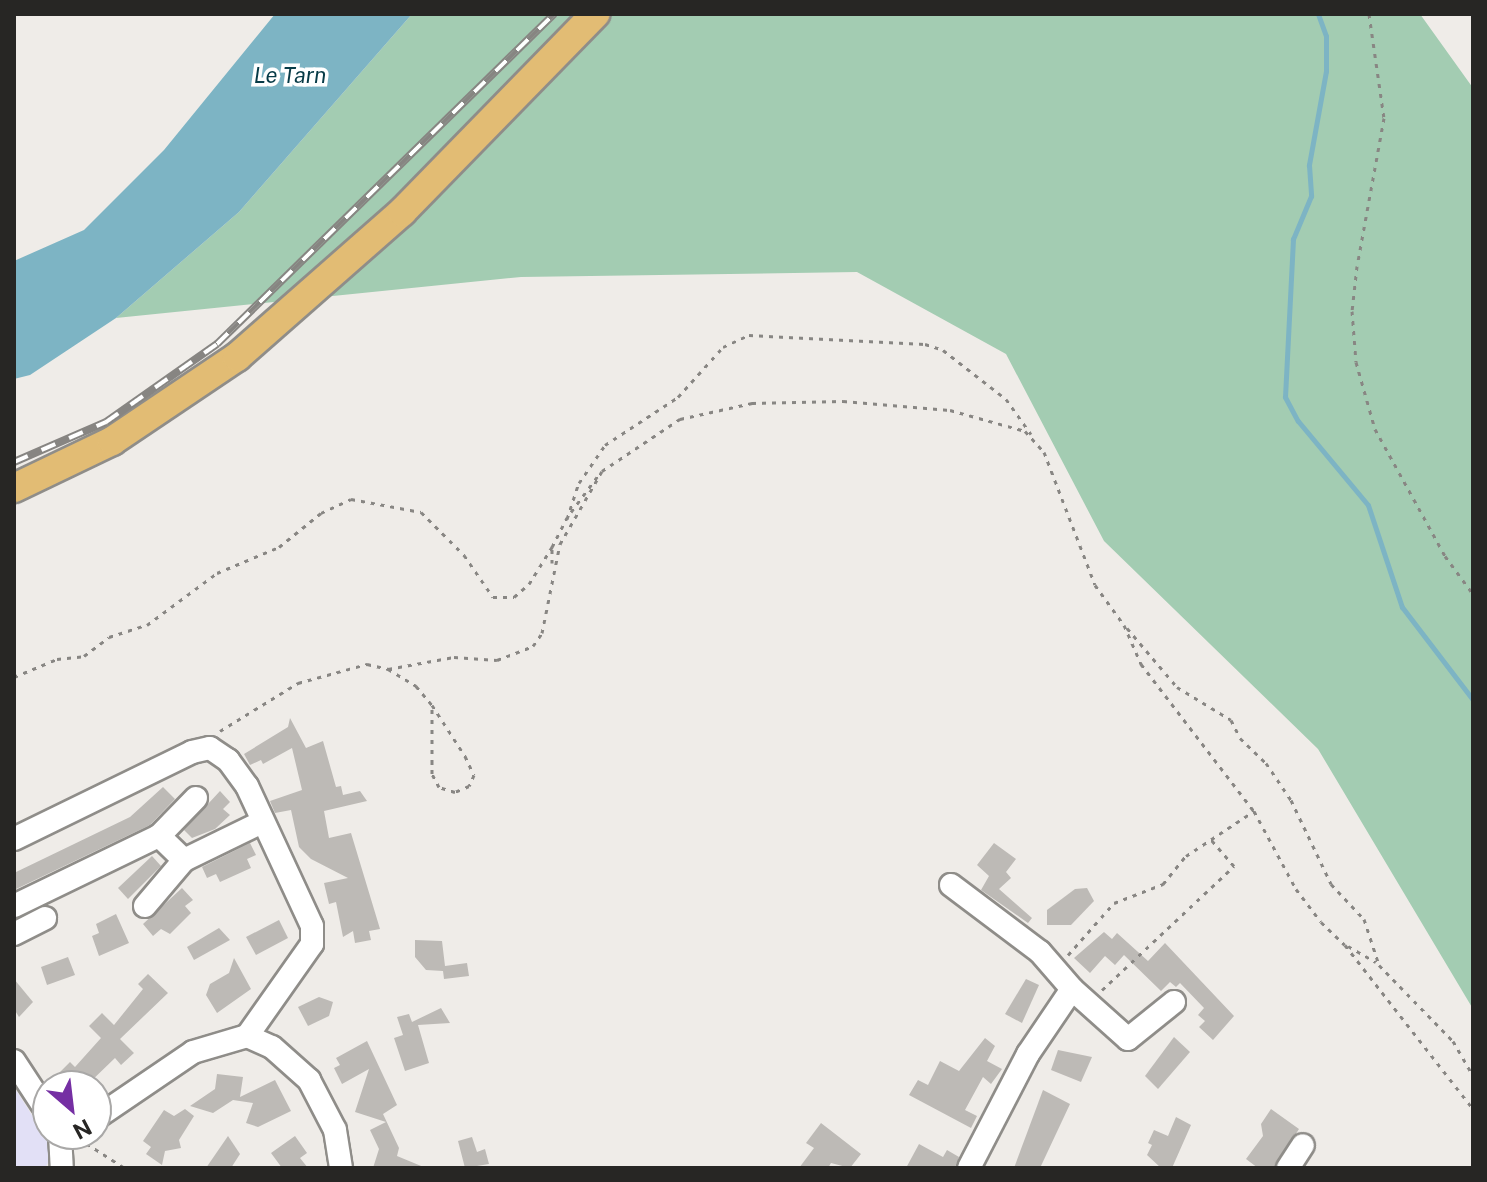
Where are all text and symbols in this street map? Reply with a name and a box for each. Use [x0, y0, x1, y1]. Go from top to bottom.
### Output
water label: Le Tarn [254, 63, 326, 89]
north arrow [32, 1070, 112, 1150]
text: N [69, 1114, 96, 1145]

